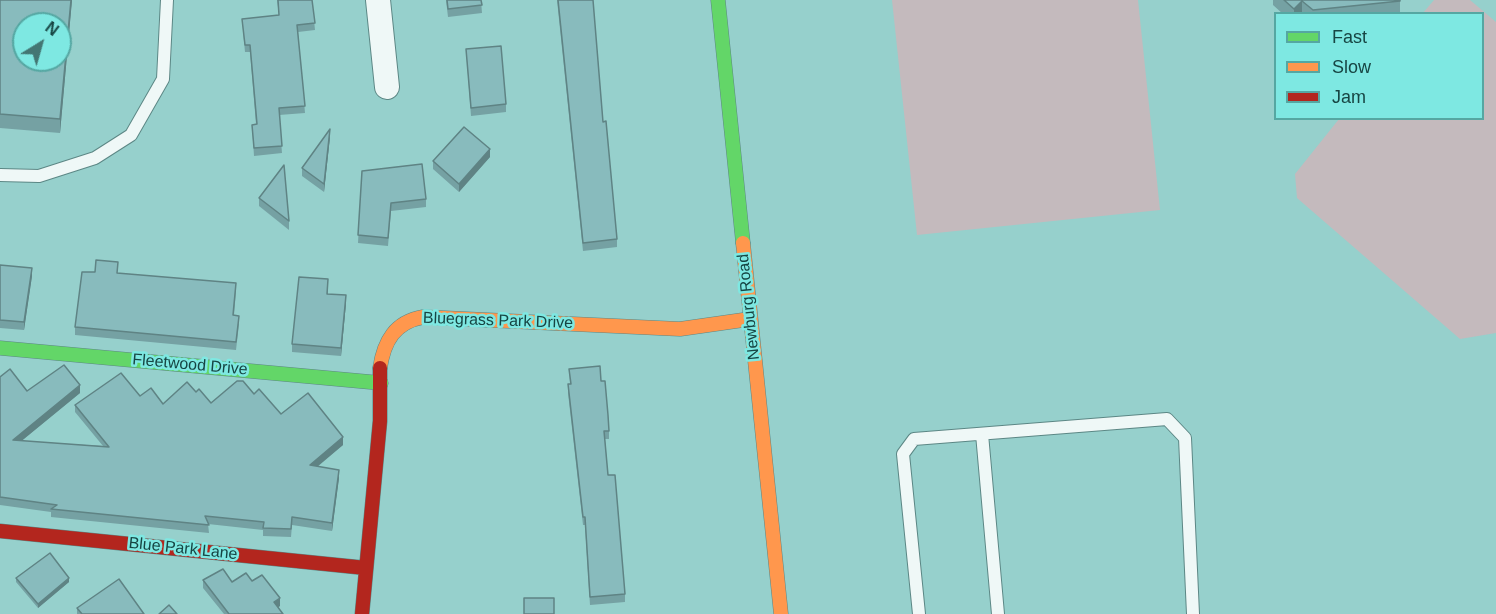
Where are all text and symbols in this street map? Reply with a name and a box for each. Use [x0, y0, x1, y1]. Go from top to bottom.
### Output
north arrow [12, 12, 72, 72]
legend [1274, 12, 1484, 120]
text: N [42, 19, 62, 39]
text: Fast [1332, 27, 1367, 47]
text: Slow [1332, 57, 1371, 77]
text: Jam [1332, 87, 1366, 107]
street label: Newburg Road [734, 253, 764, 361]
street label: Bluegrass Park Drive [423, 309, 573, 333]
street label: Fleetwood Drive [132, 350, 248, 380]
street label: Blue Park Lane [128, 534, 238, 564]

